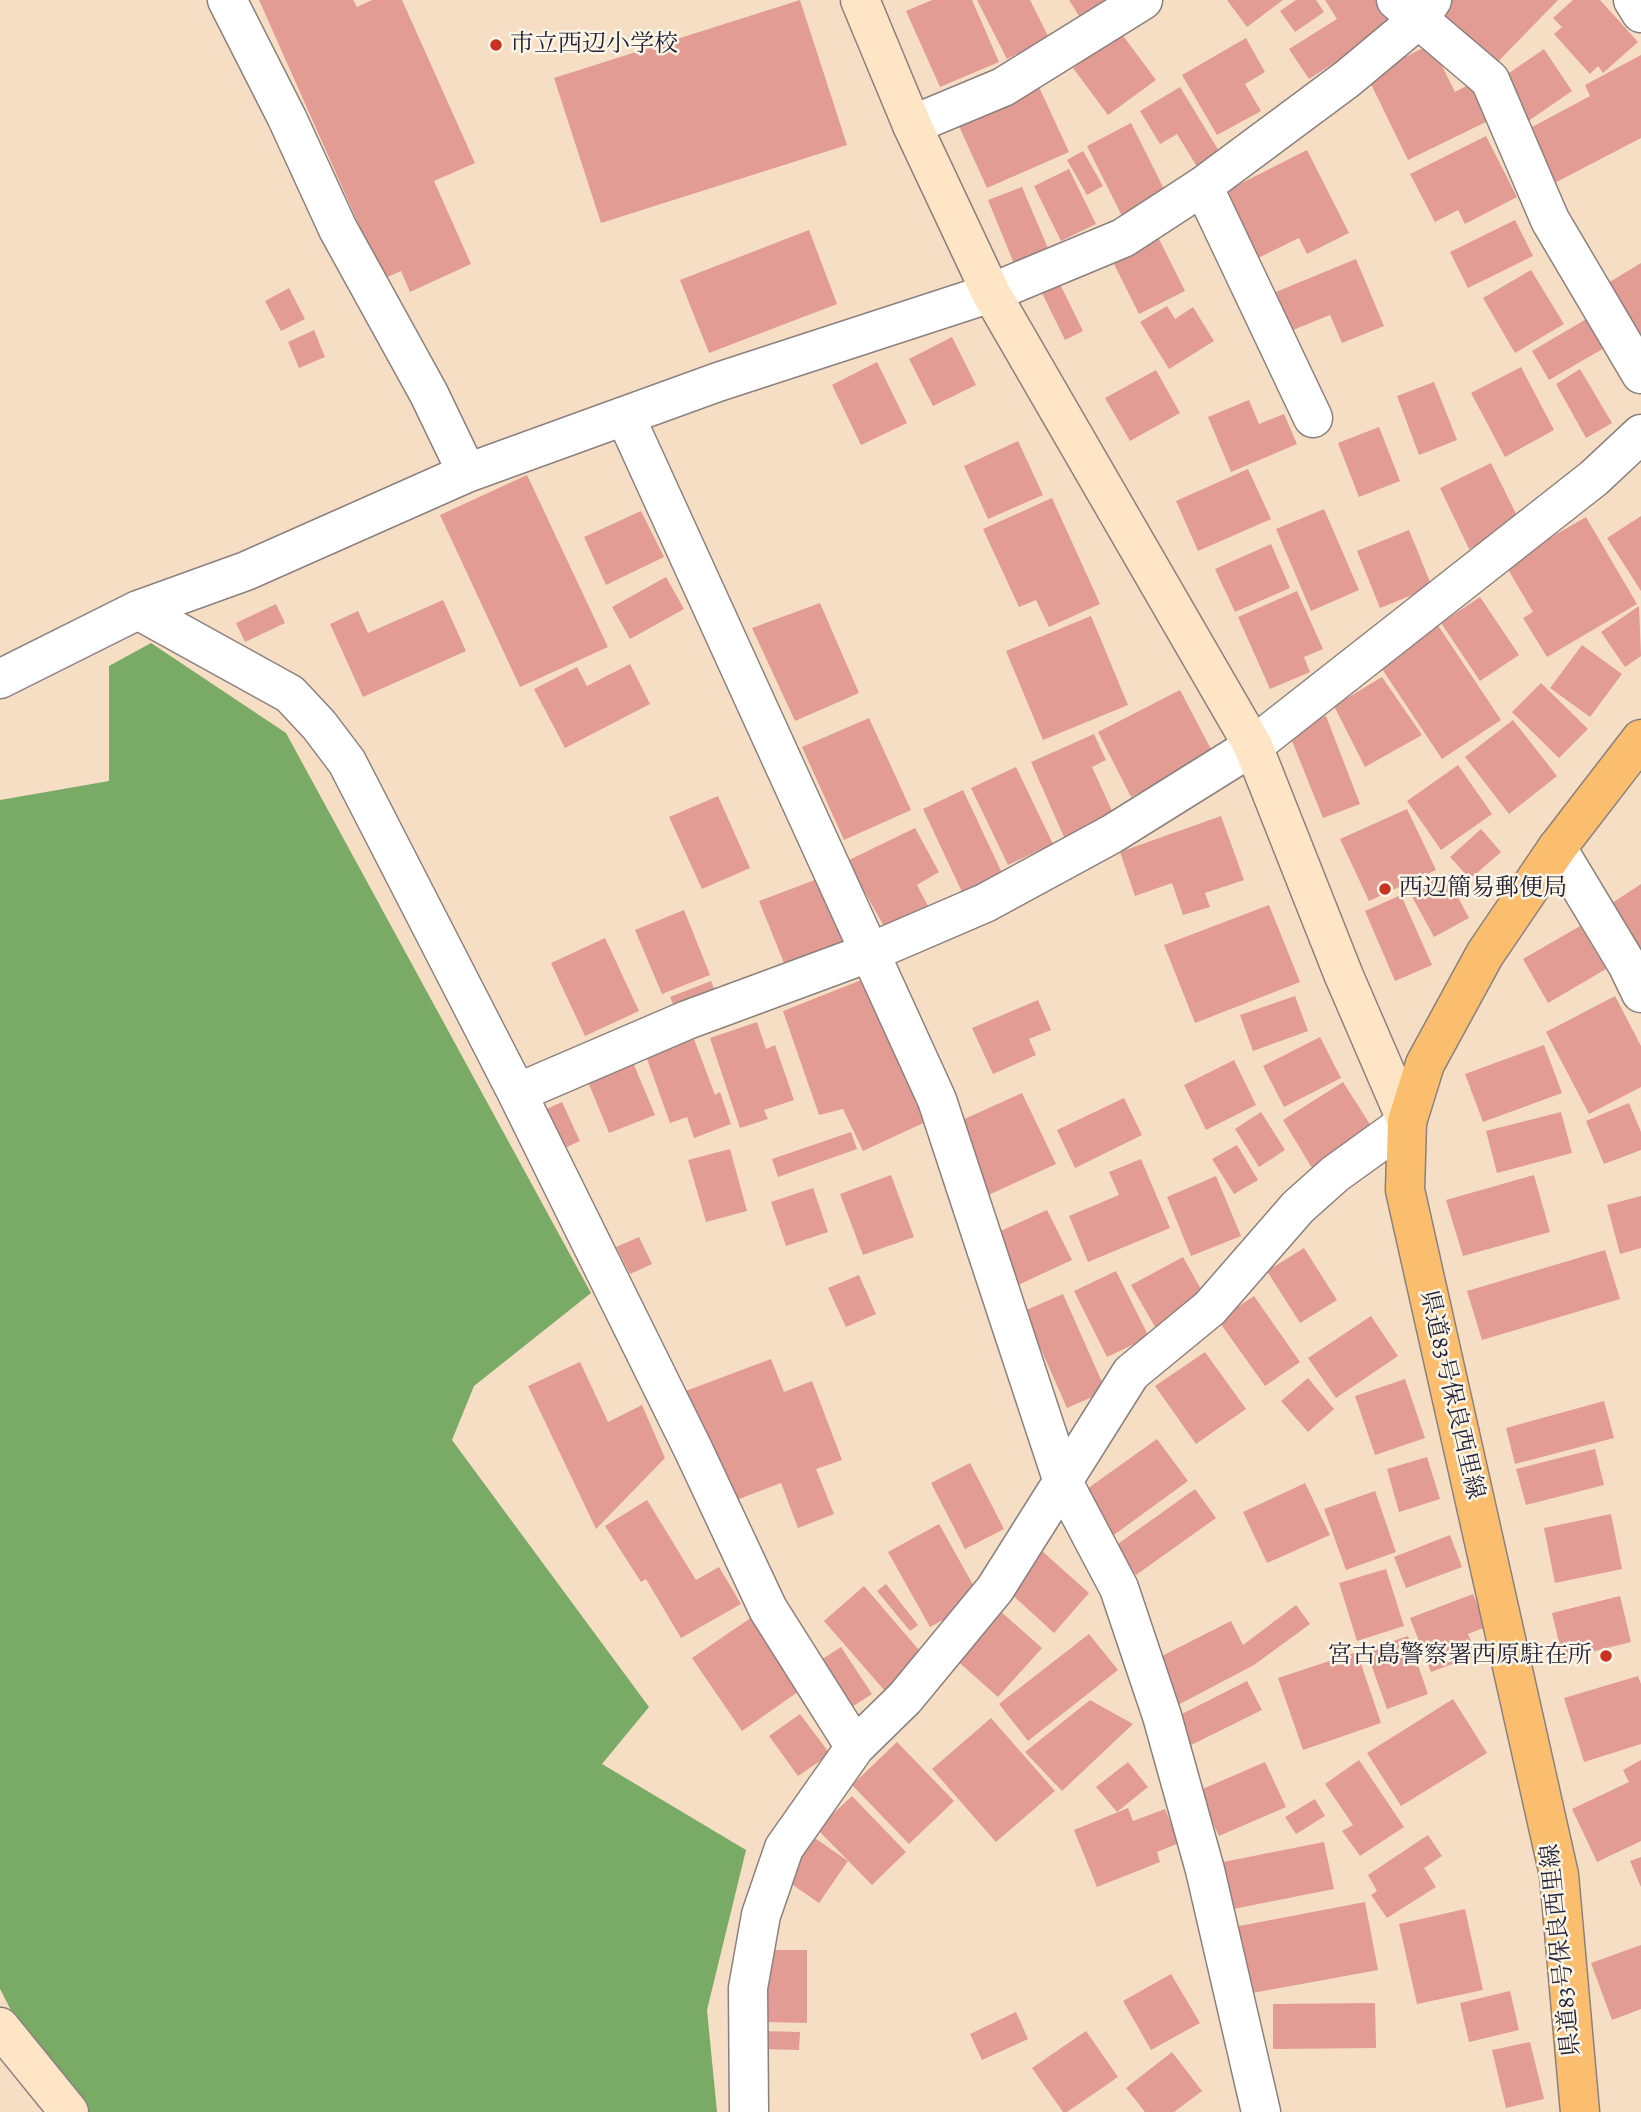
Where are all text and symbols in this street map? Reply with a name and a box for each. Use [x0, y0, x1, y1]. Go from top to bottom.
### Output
place label: 市立西辺小学校 [510, 31, 678, 59]
marker: 市立西辺小学校 [488, 37, 504, 53]
place label: 西辺簡易郵便局 [1399, 875, 1567, 903]
marker: 西辺簡易郵便局 [1377, 881, 1393, 897]
street label: 県道83号保良西里線 [1413, 1288, 1489, 1502]
place label: 宮古島警察署西原駐在所 [1328, 1642, 1592, 1670]
marker: 宮古島警察署西原駐在所 [1598, 1648, 1614, 1664]
street label: 県道83号保良西里線 [1537, 1842, 1587, 2058]

